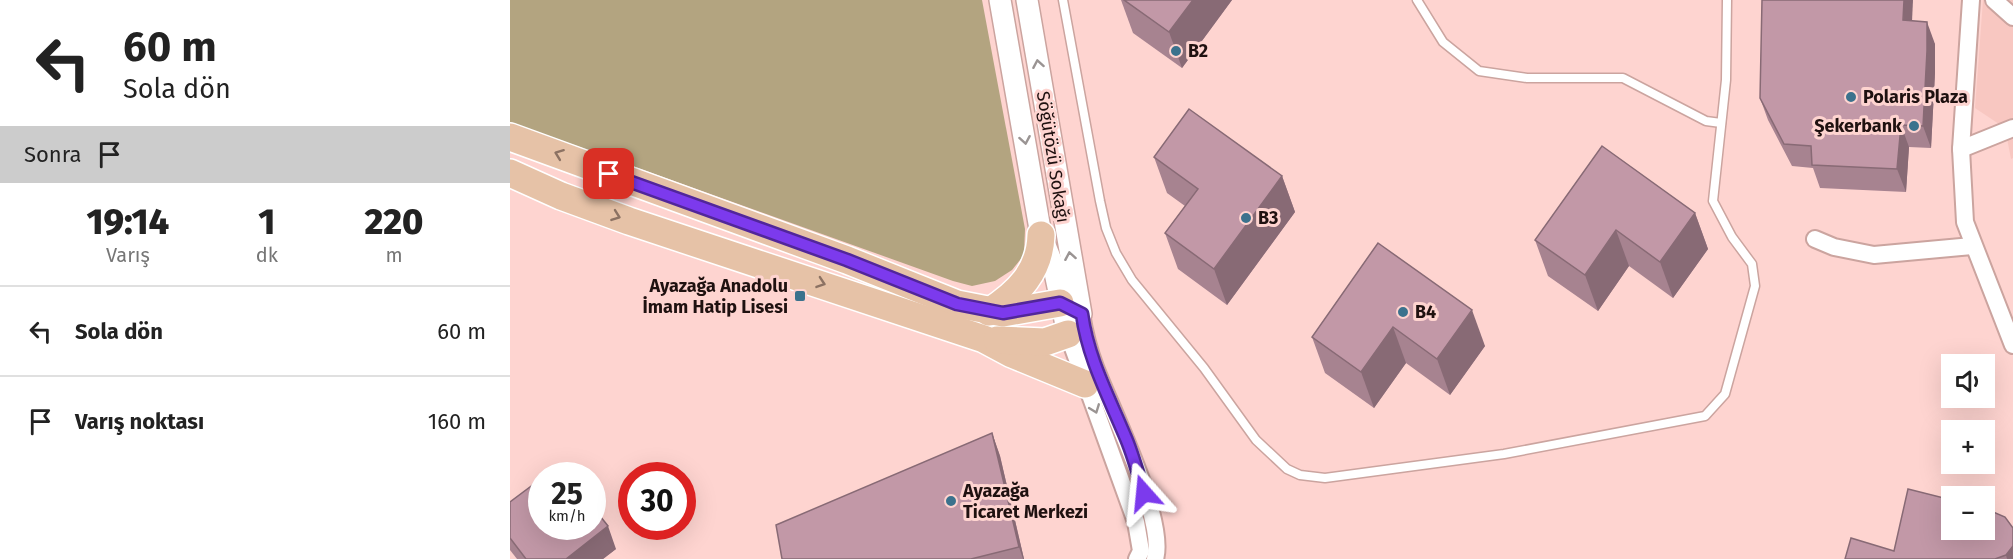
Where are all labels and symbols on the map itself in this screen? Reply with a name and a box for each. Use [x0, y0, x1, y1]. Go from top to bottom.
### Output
place label: B2 [1188, 40, 1208, 62]
marker: B2 [1169, 44, 1183, 58]
one-way arrow [1032, 59, 1045, 69]
place label: Polaris Plaza [1863, 86, 1968, 108]
street label: Söğütözü Sokağı [1032, 90, 1074, 224]
marker: Polaris Plaza [1844, 90, 1858, 104]
place label: Şekerbank [1814, 115, 1903, 137]
marker: Şekerbank [1907, 119, 1921, 133]
one-way arrow [1018, 135, 1031, 145]
pin [583, 148, 634, 199]
one-way arrow [555, 149, 565, 162]
place label: B3 [1258, 207, 1278, 229]
one-way arrow [610, 209, 620, 222]
marker: B3 [1239, 211, 1253, 225]
one-way arrow [1064, 252, 1077, 262]
place label: Ayazağa Anadolu İmam Hatip Lisesi [643, 275, 788, 318]
one-way arrow [815, 276, 826, 289]
marker: Ayazağa Anadolu İmam Hatip Lisesi [793, 289, 807, 303]
place label: B4 [1415, 301, 1436, 323]
marker: B4 [1396, 305, 1410, 319]
one-way arrow [1088, 403, 1101, 414]
position arrow [1112, 461, 1176, 525]
speed limit sign: 30 [618, 462, 696, 540]
place label: Ayazağa Ticaret Merkezi [962, 480, 1088, 523]
marker: Ayazağa Ticaret Merkezi [944, 494, 958, 508]

